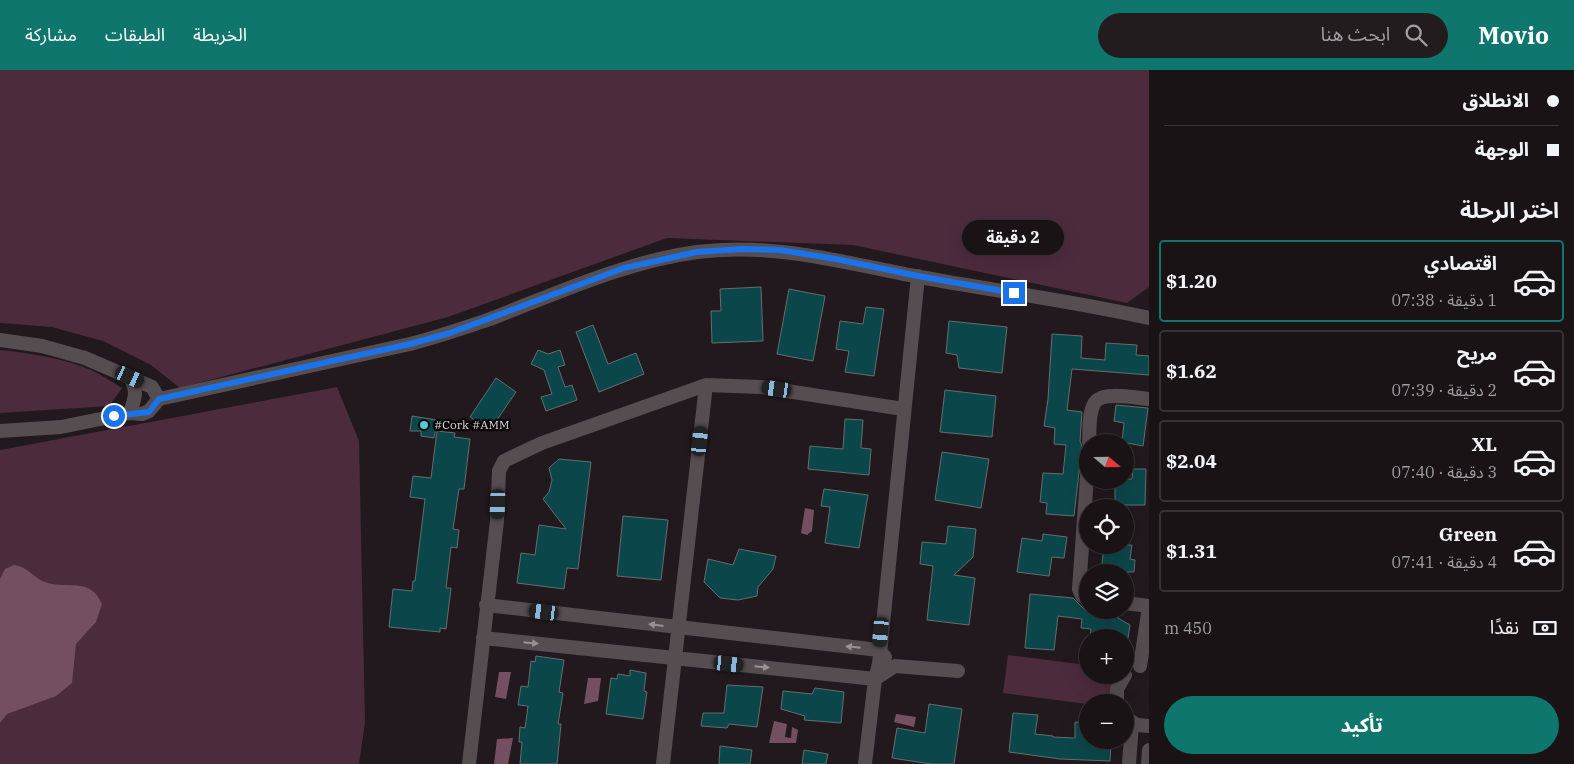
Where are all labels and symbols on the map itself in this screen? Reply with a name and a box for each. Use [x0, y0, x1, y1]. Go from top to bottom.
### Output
callout: 2 دقيقة [963, 220, 1065, 256]
route end [1003, 282, 1025, 304]
car [113, 364, 146, 390]
car [761, 379, 792, 399]
route start [103, 405, 125, 427]
place label: #Cork #AMM [434, 417, 509, 432]
marker: #Cork #AMM [418, 419, 430, 431]
car [690, 425, 709, 457]
north arrow [1079, 434, 1134, 489]
car [489, 489, 506, 519]
car [528, 603, 559, 621]
car [872, 616, 889, 648]
one-way arrow [648, 621, 664, 629]
one-way arrow [523, 639, 539, 647]
one-way arrow [844, 643, 860, 651]
car [713, 655, 744, 673]
one-way arrow [755, 663, 771, 671]

